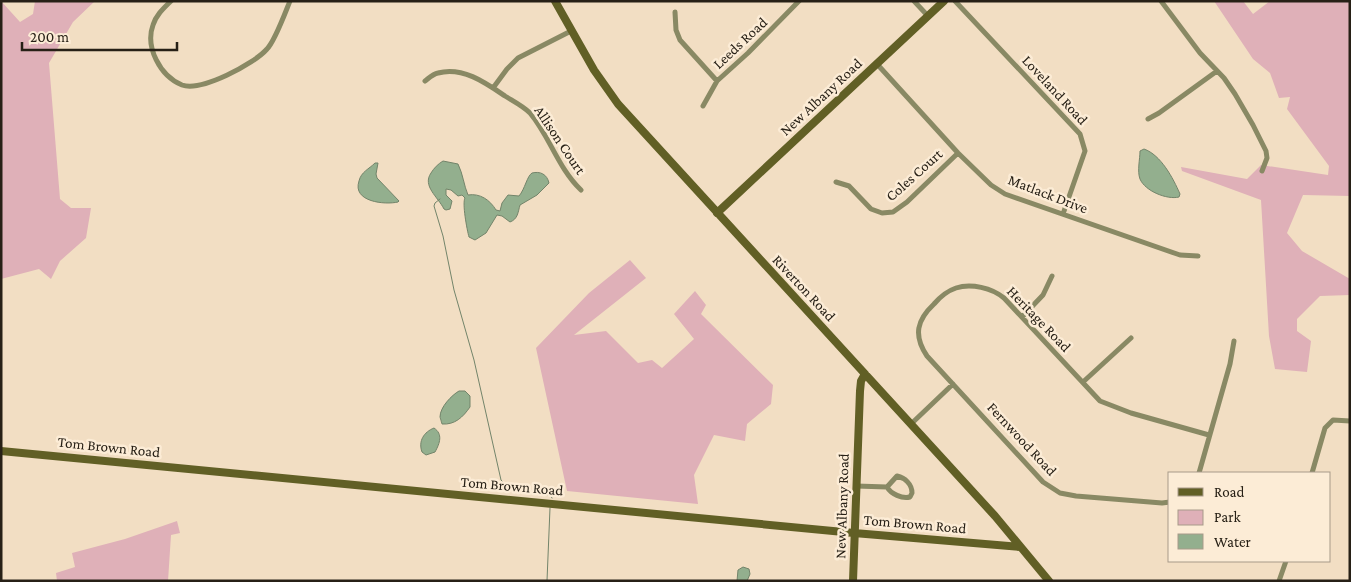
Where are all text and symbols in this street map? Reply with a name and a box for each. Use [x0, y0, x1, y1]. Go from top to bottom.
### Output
street label: Leeds Road [710, 14, 770, 72]
scale bar [22, 20, 178, 52]
text: 200 m [30, 29, 69, 45]
street label: Loveland Road [1019, 52, 1091, 128]
street label: New Albany Road [777, 55, 866, 140]
street label: Allison Court [531, 103, 589, 178]
street label: Coles Court [883, 145, 946, 204]
street label: Matlack Drive [1006, 171, 1090, 217]
street label: Riverton Road [769, 252, 839, 324]
street label: Heritage Road [1003, 283, 1074, 356]
street label: Fernwood Road [984, 399, 1060, 479]
street label: Tom Brown Road [57, 434, 161, 460]
street label: New Albany Road [832, 453, 853, 559]
legend [1168, 472, 1331, 562]
street label: Tom Brown Road [460, 474, 564, 498]
text: Road [1214, 484, 1245, 500]
text: Park [1214, 509, 1241, 525]
street label: Tom Brown Road [863, 512, 967, 536]
text: Water [1214, 534, 1251, 550]

